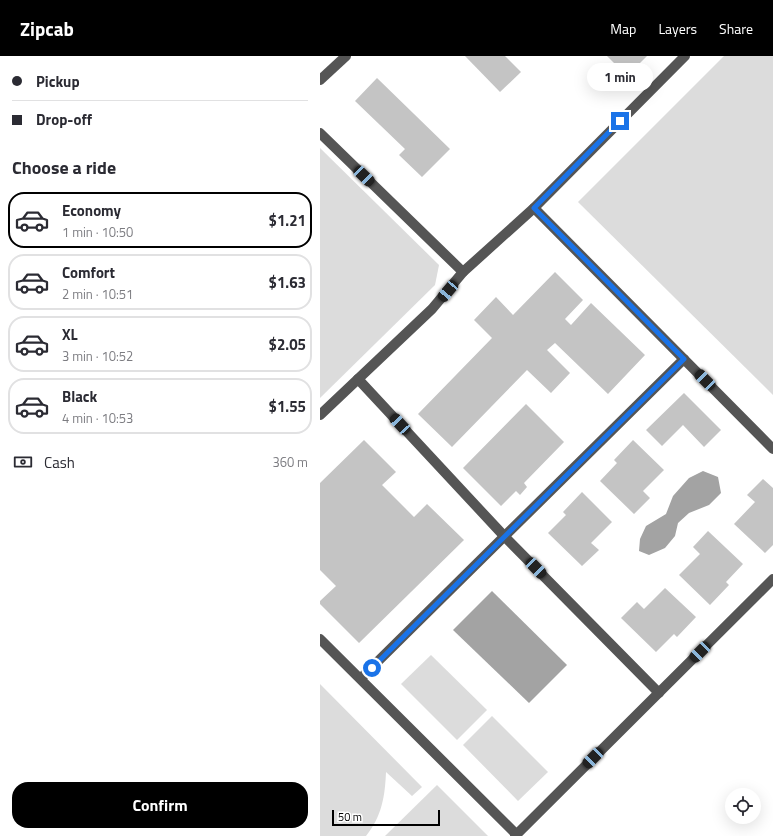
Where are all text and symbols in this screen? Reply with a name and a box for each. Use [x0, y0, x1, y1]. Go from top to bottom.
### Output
text: Zipcab [20, 14, 74, 43]
text: Map [610, 18, 636, 39]
text: Layers [658, 18, 697, 39]
text: Share [719, 18, 753, 39]
callout: 1 min [587, 63, 653, 91]
text: 1 min [604, 67, 636, 87]
text: Pickup [36, 70, 80, 93]
text: Drop-off [36, 108, 92, 131]
route end [611, 112, 629, 130]
text: Choose a ride [12, 154, 116, 181]
car [351, 163, 377, 189]
text: Economy [62, 199, 121, 222]
icon: car [14, 202, 50, 238]
text: $1.21 [269, 209, 306, 232]
text: 1 min · 10:50 [62, 222, 133, 242]
text: Comfort [62, 261, 115, 284]
icon: car [14, 264, 50, 300]
text: $1.63 [269, 271, 306, 294]
car [436, 278, 460, 304]
text: 2 min · 10:51 [62, 284, 133, 304]
text: XL [62, 323, 78, 346]
icon: car [14, 326, 50, 362]
text: $2.05 [269, 333, 306, 356]
text: 3 min · 10:52 [62, 346, 133, 366]
car [692, 367, 718, 393]
text: Black [62, 385, 97, 408]
icon: car [14, 388, 50, 424]
text: $1.55 [269, 395, 306, 418]
text: 4 min · 10:53 [62, 408, 133, 428]
car [387, 411, 413, 437]
icon: cash [12, 451, 34, 473]
text: Cash [44, 451, 75, 474]
text: 360 m [272, 452, 308, 472]
car [523, 555, 549, 581]
car [687, 639, 713, 665]
route start [363, 659, 381, 677]
car [580, 745, 606, 771]
button: Confirm [12, 782, 308, 828]
map controls [725, 788, 761, 824]
button: locate [725, 788, 761, 824]
scale bar [332, 808, 440, 827]
text: 50 m [338, 809, 362, 825]

